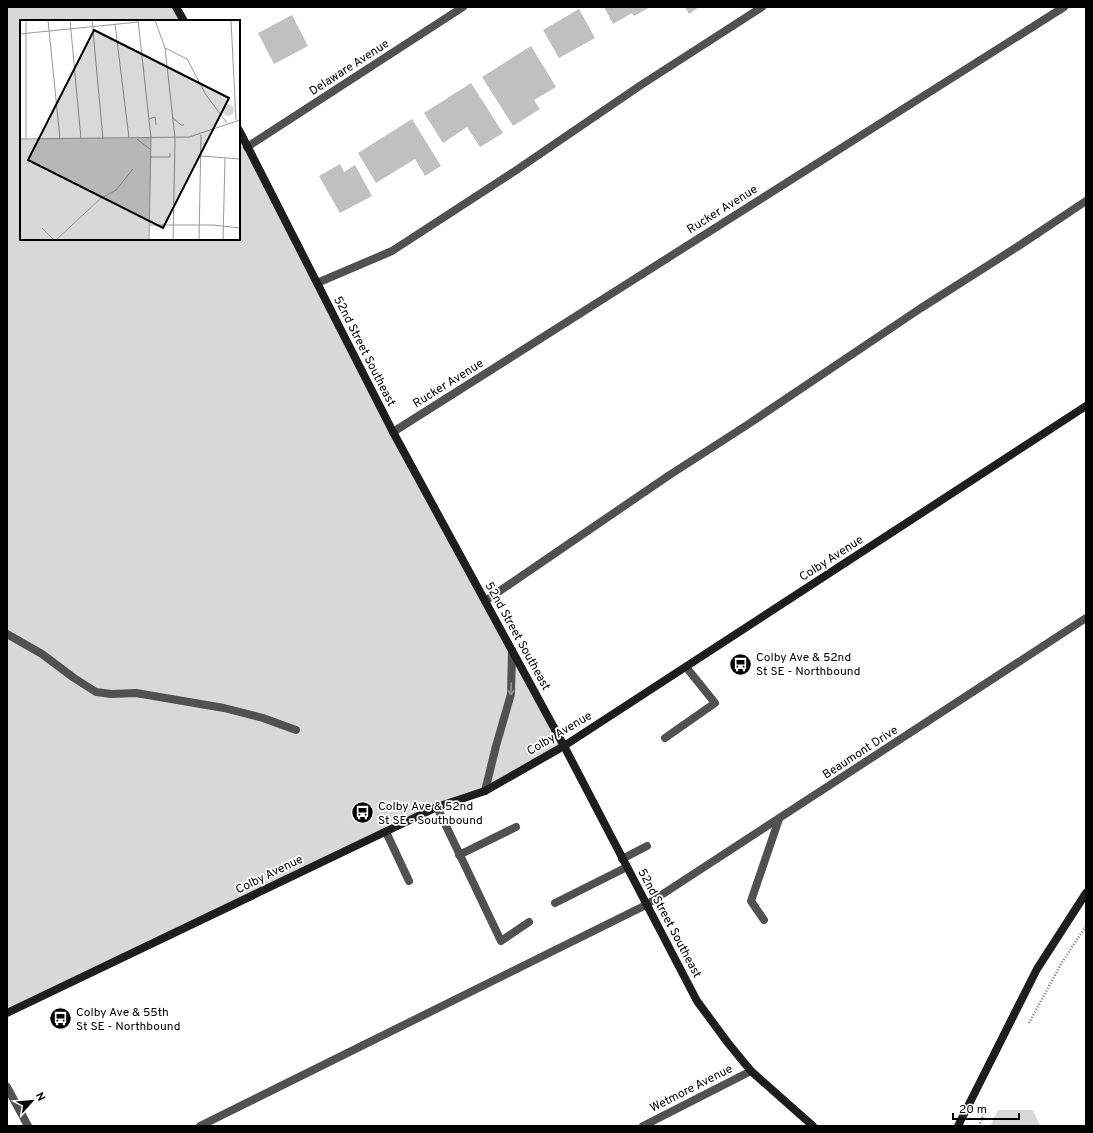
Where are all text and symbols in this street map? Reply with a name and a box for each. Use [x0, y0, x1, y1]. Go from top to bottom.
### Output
inset map [20, 20, 240, 240]
street label: Delaware Avenue [307, 36, 393, 100]
street label: Rucker Avenue [684, 182, 761, 238]
street label: 52nd Street Southeast [329, 294, 399, 409]
street label: Rucker Avenue [410, 356, 487, 412]
street label: Colby Avenue [797, 532, 867, 585]
street label: 52nd Street Southeast [481, 579, 554, 694]
place label: Colby Ave & 52nd St SE - Northbound [756, 650, 860, 680]
bus stop icon: Colby Ave & 52nd St SE - Northbound [728, 651, 754, 677]
one-way arrow [507, 682, 515, 695]
street label: Colby Avenue [524, 708, 595, 760]
street label: Beaumont Drive [820, 722, 901, 783]
place label: Colby Ave & 52nd St SE - Southbound [378, 799, 483, 829]
bus stop icon: Colby Ave & 52nd St SE - Southbound [350, 800, 376, 826]
street label: Colby Avenue [233, 852, 306, 898]
street label: 52nd Street Southeast [634, 866, 705, 981]
place label: Colby Ave & 55th St SE - Northbound [76, 1005, 180, 1035]
bus stop icon: Colby Ave & 55th St SE - Northbound [48, 1006, 74, 1032]
street label: Wetmore Avenue [648, 1061, 735, 1117]
north arrow [12, 1081, 52, 1121]
text: N [32, 1090, 48, 1104]
scale bar [953, 1095, 1019, 1121]
text: 20 m [959, 1102, 987, 1118]

